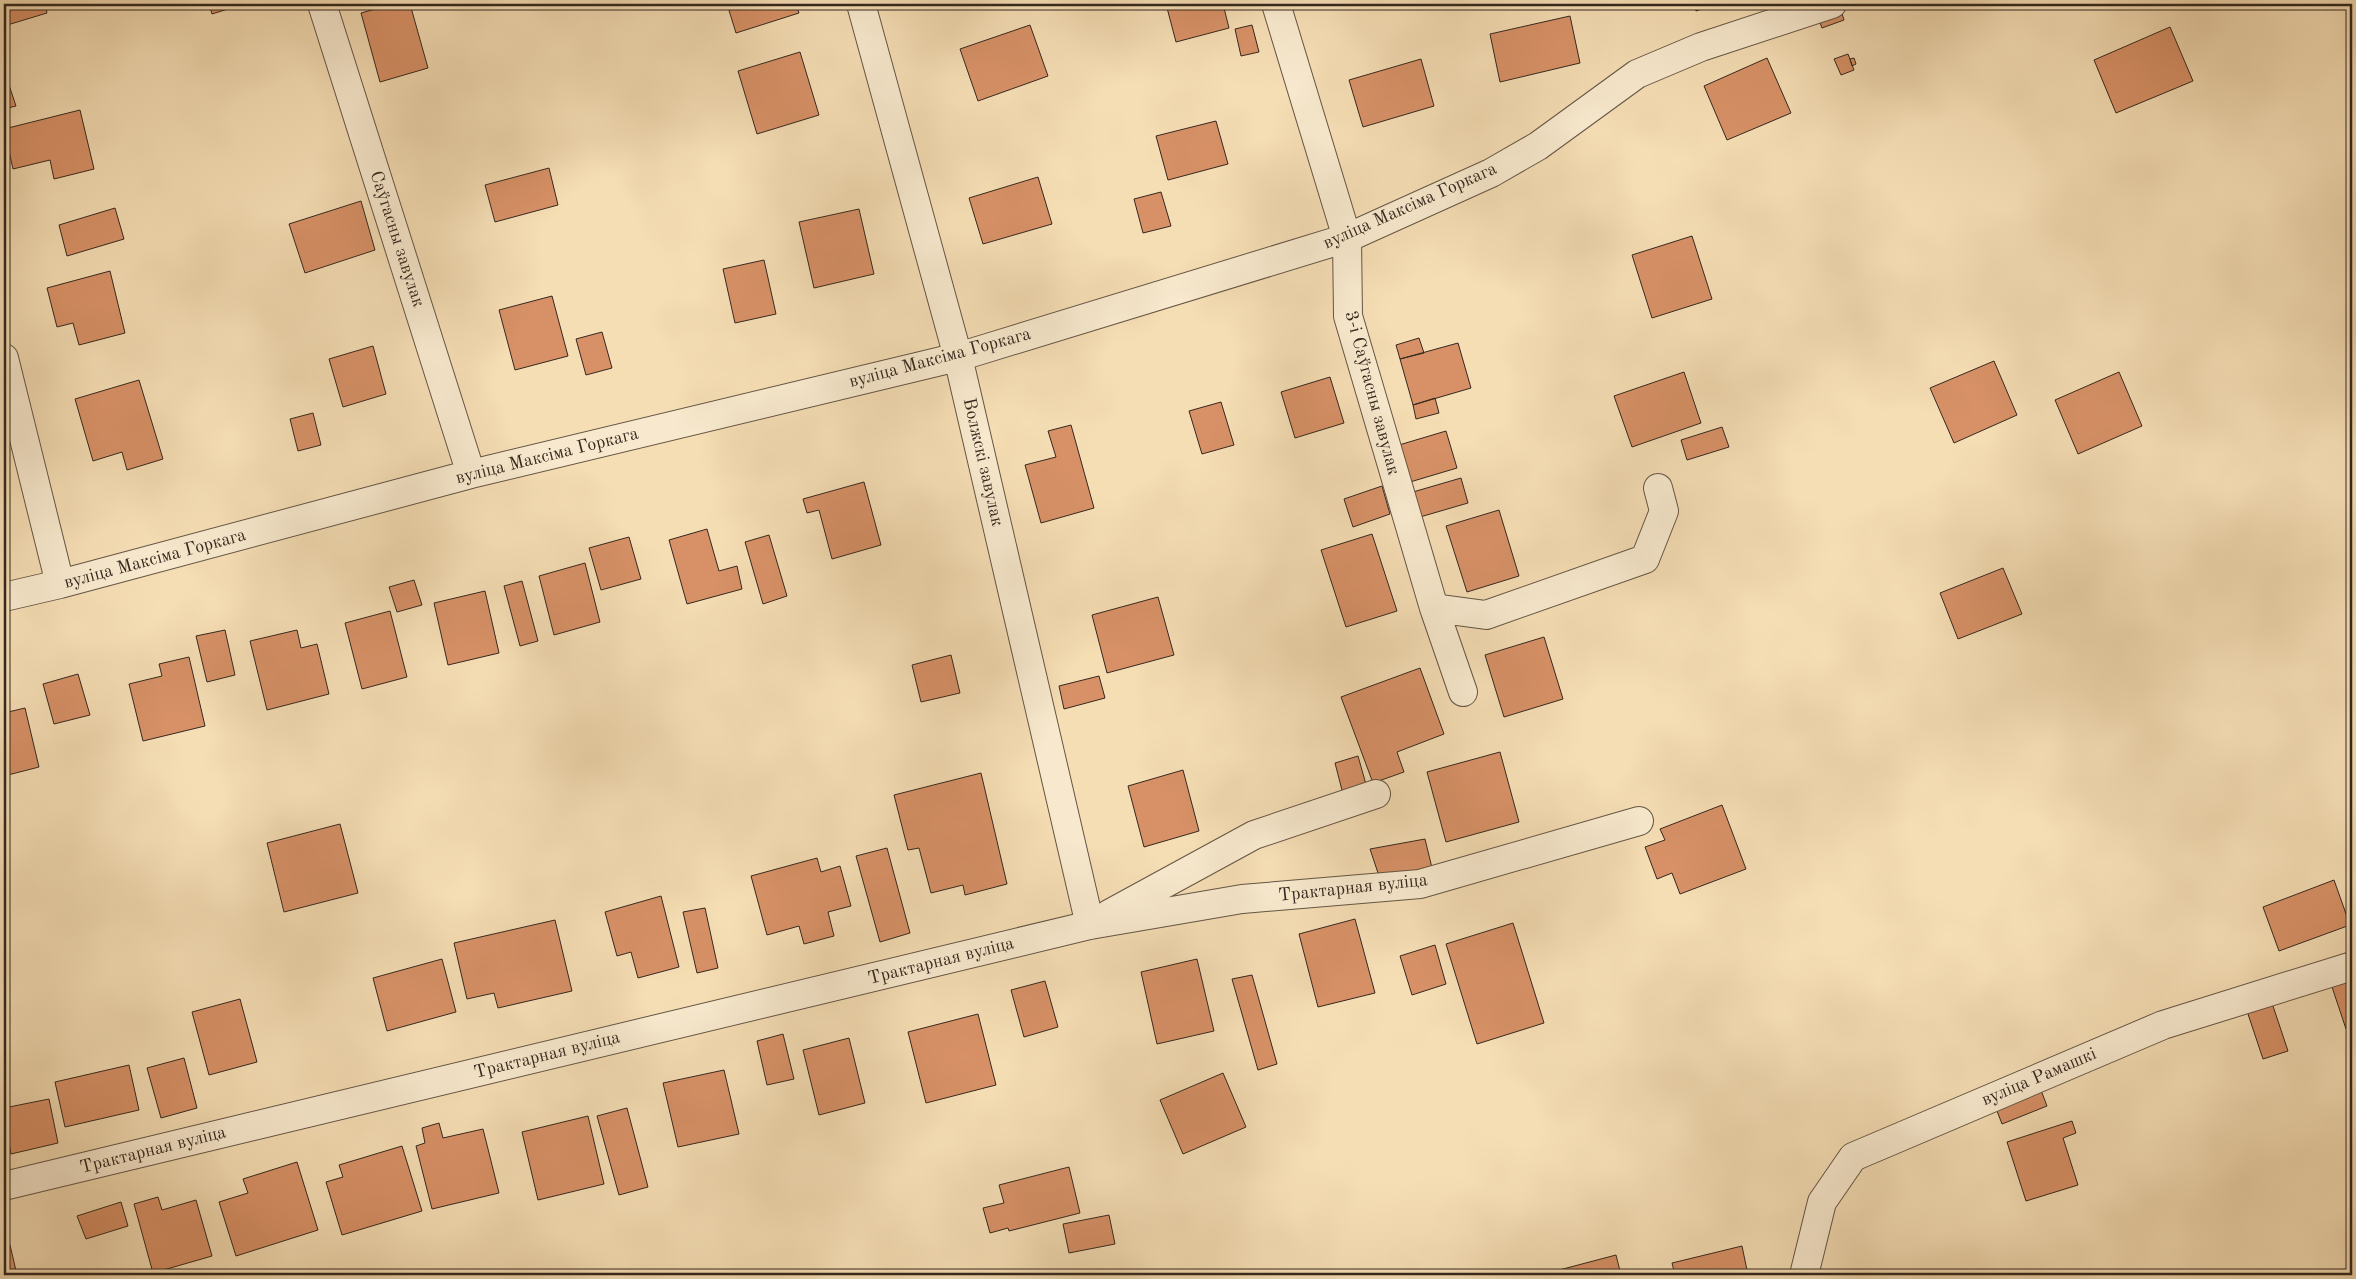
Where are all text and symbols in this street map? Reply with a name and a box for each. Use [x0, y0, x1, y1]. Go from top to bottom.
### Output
street label: вуліца Максіма Горкага [1321, 160, 1499, 252]
street label: Саўгасны завулак [366, 169, 428, 309]
street label: 3-і Саўгасны завулак [1341, 309, 1403, 477]
street label: вуліца Максіма Горкага [847, 325, 1033, 391]
street label: Волжскі завулак [959, 396, 1007, 528]
street label: вуліца Максіма Горкага [454, 425, 640, 487]
street label: вуліца Максіма Горкага [62, 526, 248, 592]
street label: Трактарная вуліца [1278, 871, 1429, 905]
street label: Трактарная вуліца [866, 934, 1016, 988]
street label: Трактарная вуліца [472, 1028, 622, 1082]
street label: вуліца Рамашкі [1979, 1045, 2099, 1109]
street label: Трактарная вуліца [78, 1123, 228, 1177]

